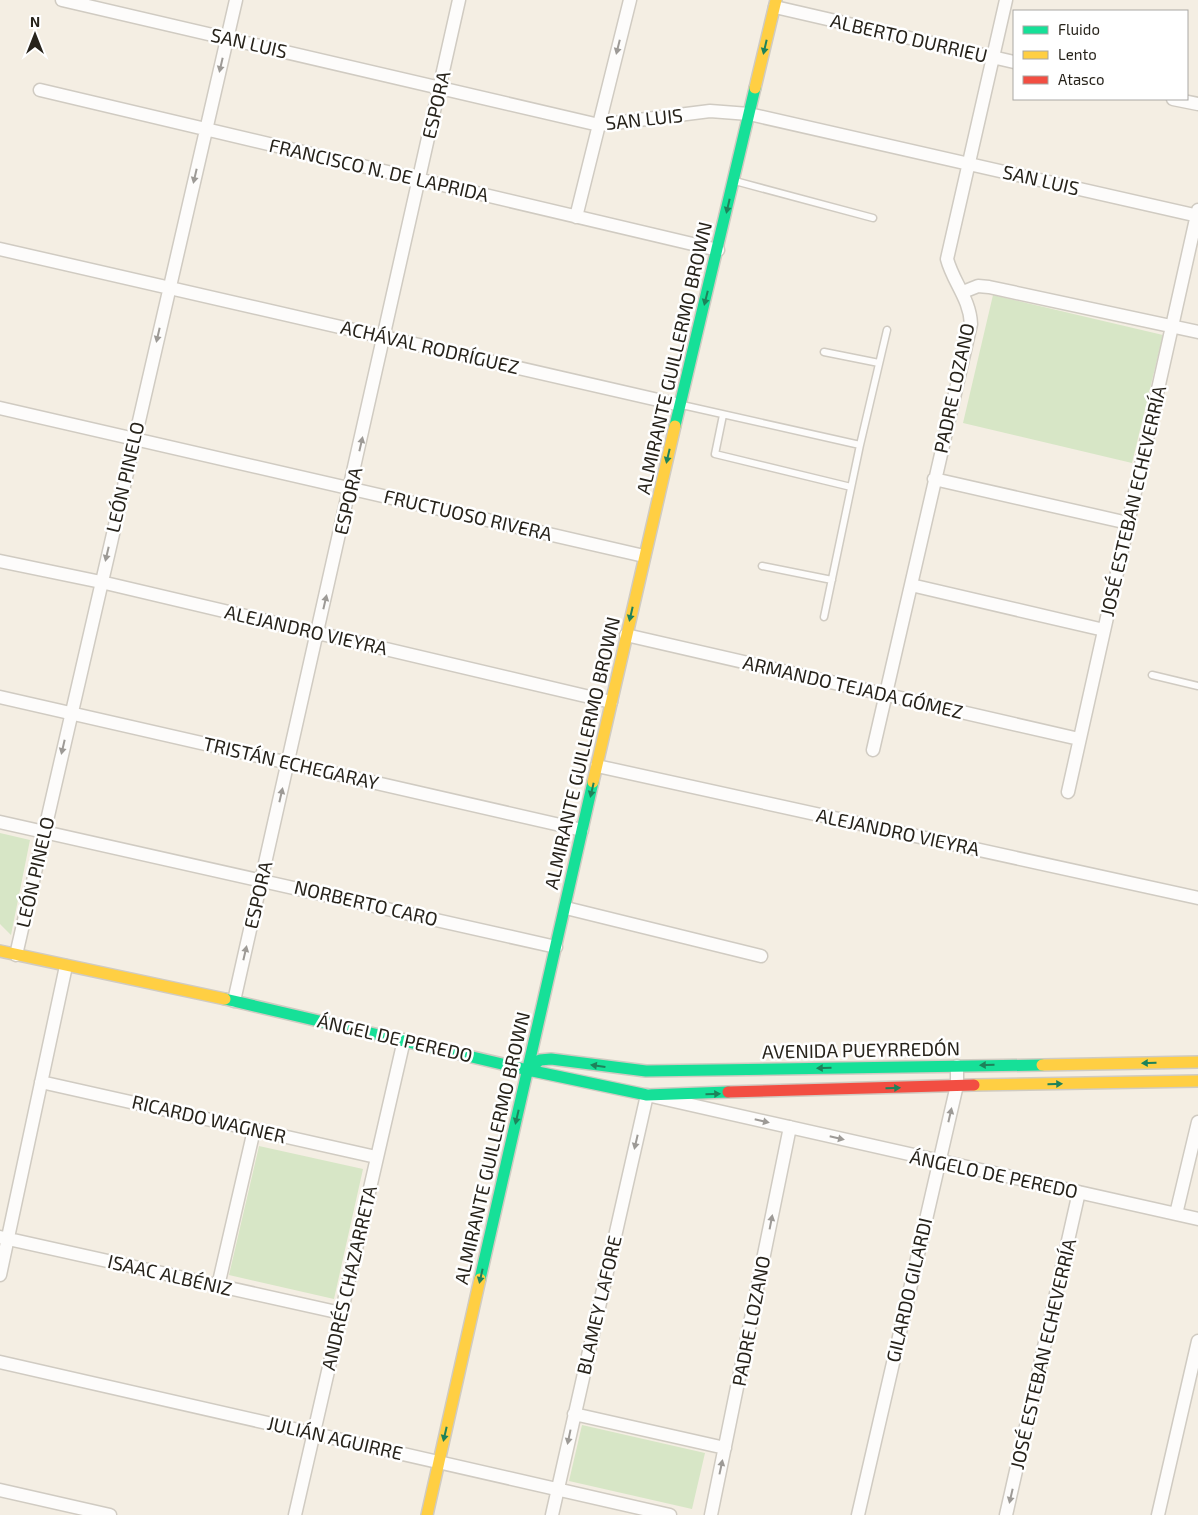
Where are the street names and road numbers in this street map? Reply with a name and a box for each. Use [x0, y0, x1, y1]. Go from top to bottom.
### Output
street label: ALBERTO DURRIEU [828, 8, 990, 67]
street label: SAN LUIS [209, 23, 290, 62]
street label: ESPORA [417, 69, 454, 141]
street label: SAN LUIS [604, 103, 684, 134]
street label: FRANCISCO N. DE LAPRIDA [267, 133, 491, 206]
street label: SAN LUIS [1001, 160, 1082, 199]
street label: ALMIRANTE GUILLERMO BROWN [631, 219, 716, 496]
street label: ACHÁVAL RODRÍGUEZ [339, 315, 522, 378]
street label: PADRE LOZANO [929, 321, 979, 455]
street label: JOSÉ ESTEBAN ECHEVERRÍA [1095, 383, 1170, 618]
street label: LEÓN PINELO [101, 419, 148, 535]
street label: ESPORA [329, 465, 366, 537]
street label: FRUCTUOSO RIVERA [382, 484, 555, 545]
street label: ALEJANDRO VIEYRA [223, 600, 390, 659]
street label: ALMIRANTE GUILLERMO BROWN [539, 614, 624, 891]
street label: ARMANDO TEJADA GÓMEZ [741, 650, 965, 723]
street label: TRISTÁN ECHEGARAY [201, 731, 381, 794]
street label: ALEJANDRO VIEYRA [814, 803, 982, 860]
street label: LEÓN PINELO [11, 814, 58, 930]
street label: ESPORA [239, 859, 276, 931]
street label: NORBERTO CARO [292, 875, 440, 930]
street label: ÁNGEL DE PEREDO [315, 1008, 475, 1067]
street label: ALMIRANTE GUILLERMO BROWN [449, 1009, 534, 1286]
street label: AVENIDA PUEYRREDÓN [762, 1036, 960, 1063]
street label: RICARDO WAGNER [130, 1090, 288, 1147]
street label: ÁNGELO DE PEREDO [908, 1144, 1080, 1203]
street label: ANDRÉS CHAZARRETA [316, 1183, 381, 1372]
street label: GILARDO GILARDI [881, 1215, 936, 1364]
street label: BLAMEY LAFORE [571, 1233, 626, 1377]
street label: JOSÉ ESTEBAN ECHEVERRÍA [1005, 1236, 1080, 1471]
street label: ISAAC ALBÉNIZ [106, 1249, 235, 1300]
street label: PADRE LOZANO [727, 1254, 774, 1388]
street label: JULIÁN AGUIRRE [265, 1411, 405, 1464]

